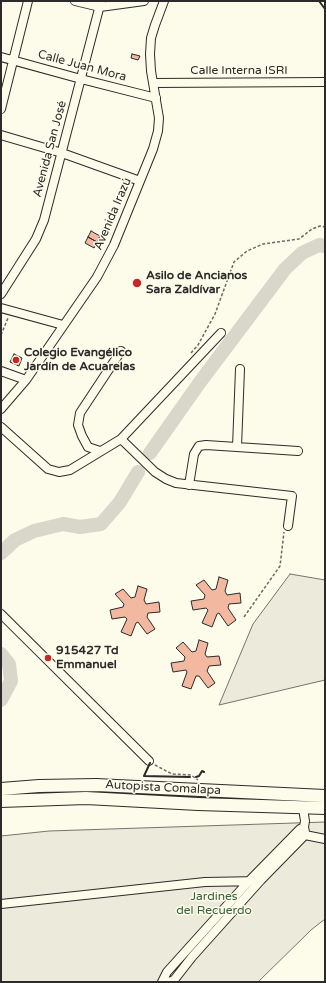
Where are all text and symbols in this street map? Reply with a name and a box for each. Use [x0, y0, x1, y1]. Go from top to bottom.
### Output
street label: Calle Juan Mora [36, 47, 128, 85]
street label: Calle Interna ISRI [190, 64, 288, 78]
street label: Avenida San José [30, 99, 70, 199]
street label: Avenida Irazú [91, 176, 135, 252]
place label: Asilo de Ancianos Sara Zaldívar [146, 269, 247, 297]
marker: Asilo de Ancianos Sara Zaldívar [131, 277, 143, 289]
place label: Colegio Evangélico Jardín de Acuarelas [24, 346, 135, 374]
marker: Colegio Evangélico Jardín de Acuarelas [11, 355, 21, 365]
place label: 915427 Td Emmanuel [56, 644, 118, 672]
marker: 915427 Td Emmanuel [43, 653, 53, 663]
street label: Autopista Comalapa [105, 778, 221, 798]
park label: Jardines del Recuerdo [176, 890, 252, 918]

